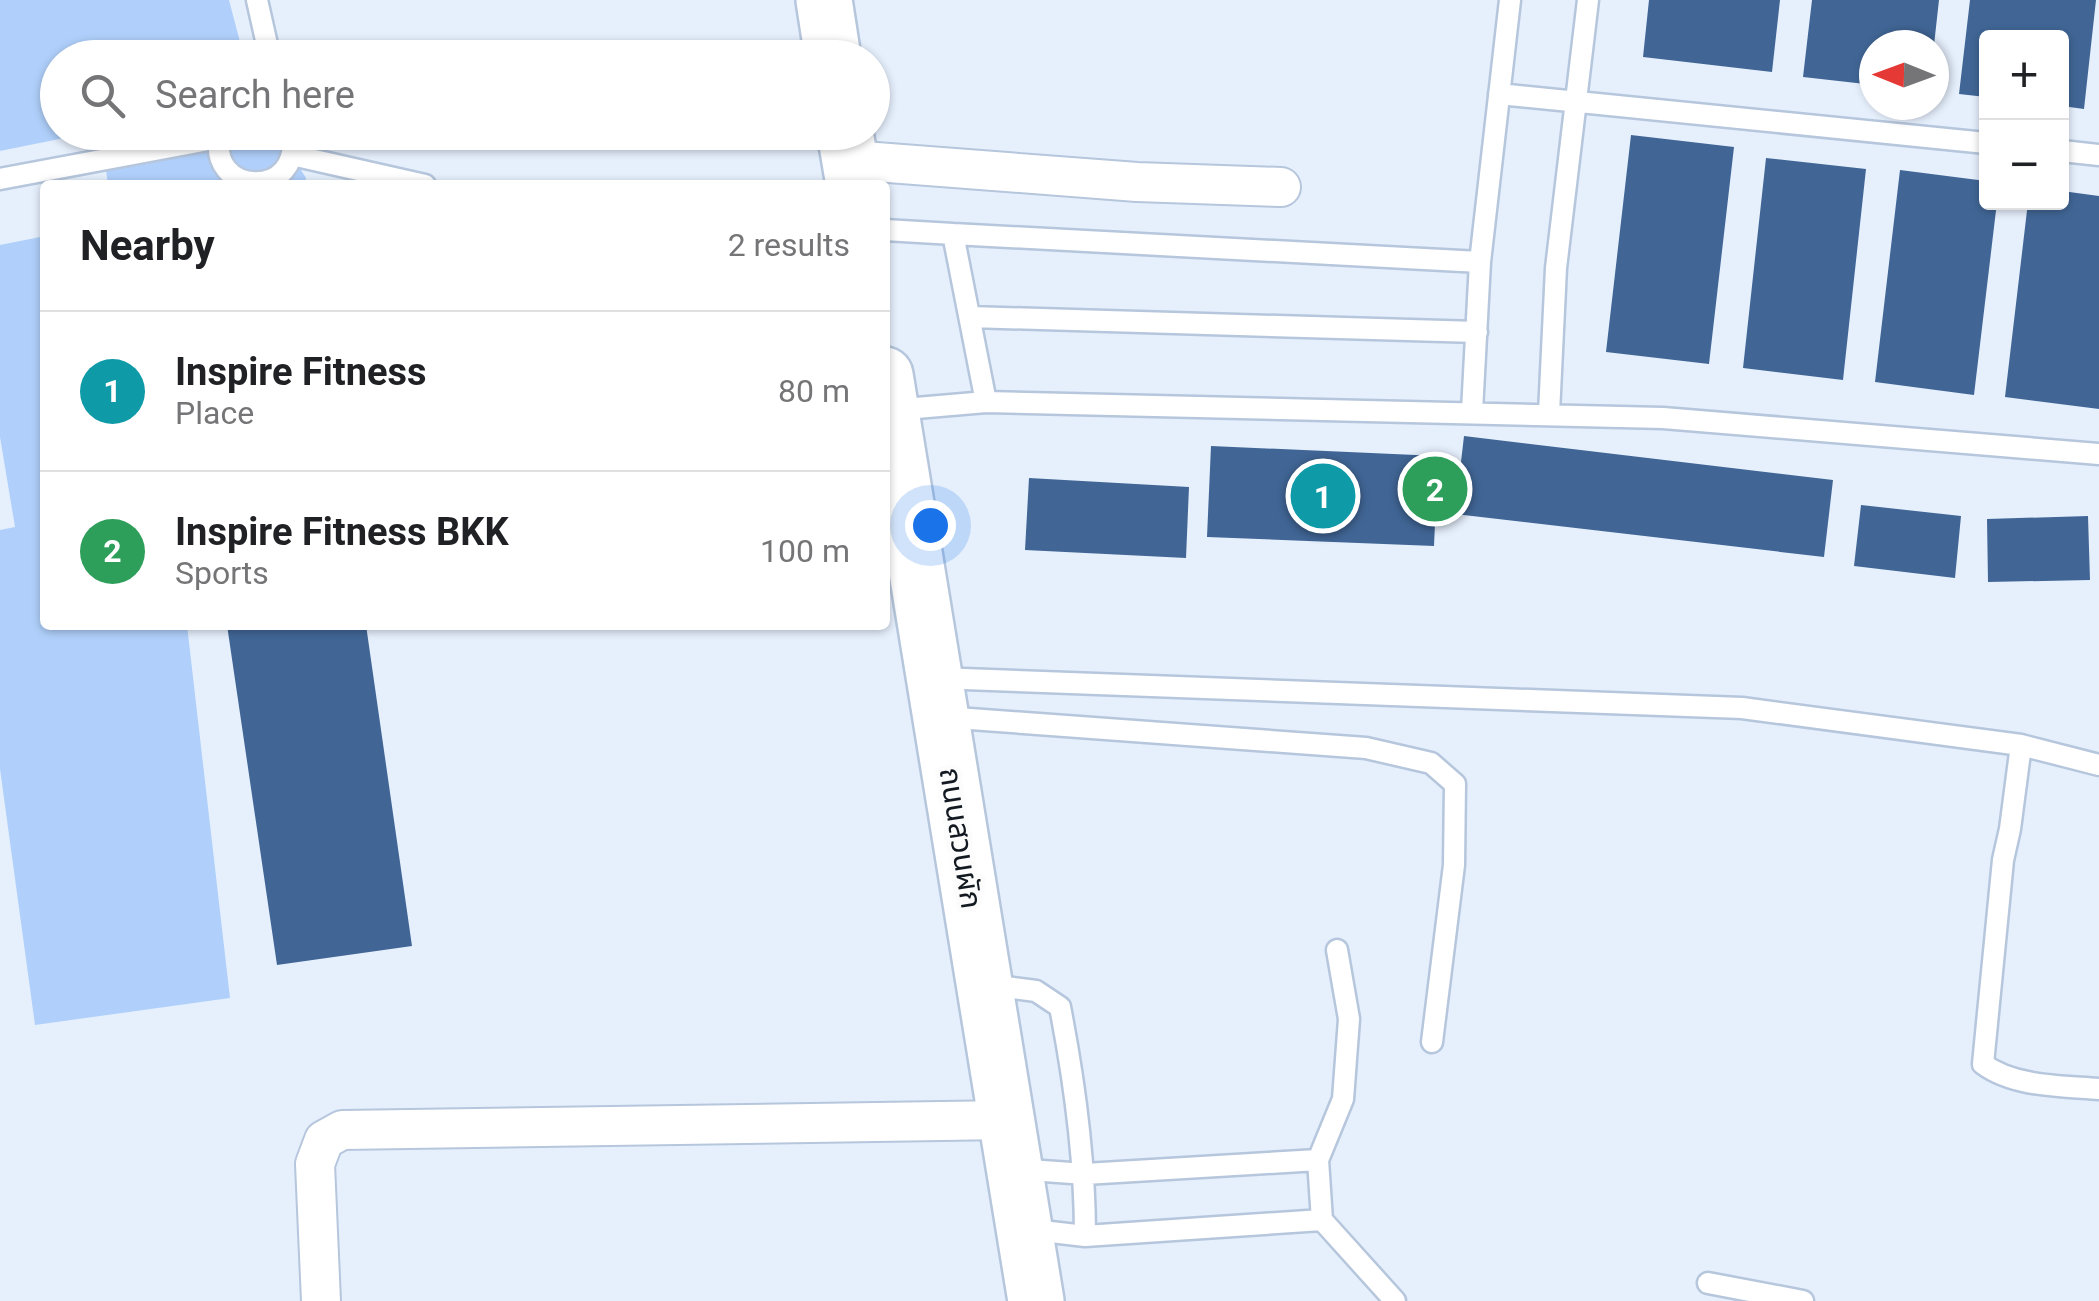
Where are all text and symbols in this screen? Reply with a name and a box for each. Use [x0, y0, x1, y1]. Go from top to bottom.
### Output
north arrow [1859, 30, 1949, 120]
map controls [1979, 30, 2069, 210]
button: + [1979, 30, 2069, 120]
search box [40, 40, 890, 150]
icon: search [75, 68, 130, 123]
text: Search here [155, 73, 355, 117]
button: − [1979, 120, 2069, 210]
text: Nearby [80, 221, 215, 270]
text: 2 results [728, 226, 850, 264]
text: Inspire Fitness [175, 350, 427, 394]
text: 1 [103, 372, 122, 410]
text: 80 m [778, 372, 850, 410]
text: Place [175, 394, 254, 432]
pin: 2 [1402, 452, 1468, 526]
pin: 1 [1290, 458, 1356, 534]
your location [905, 500, 956, 551]
text: Inspire Fitness BKK [175, 510, 509, 554]
text: 2 [103, 532, 122, 570]
text: 100 m [760, 532, 850, 570]
text: Sports [175, 554, 269, 592]
street label: ถนนสวนผัก [933, 765, 989, 911]

